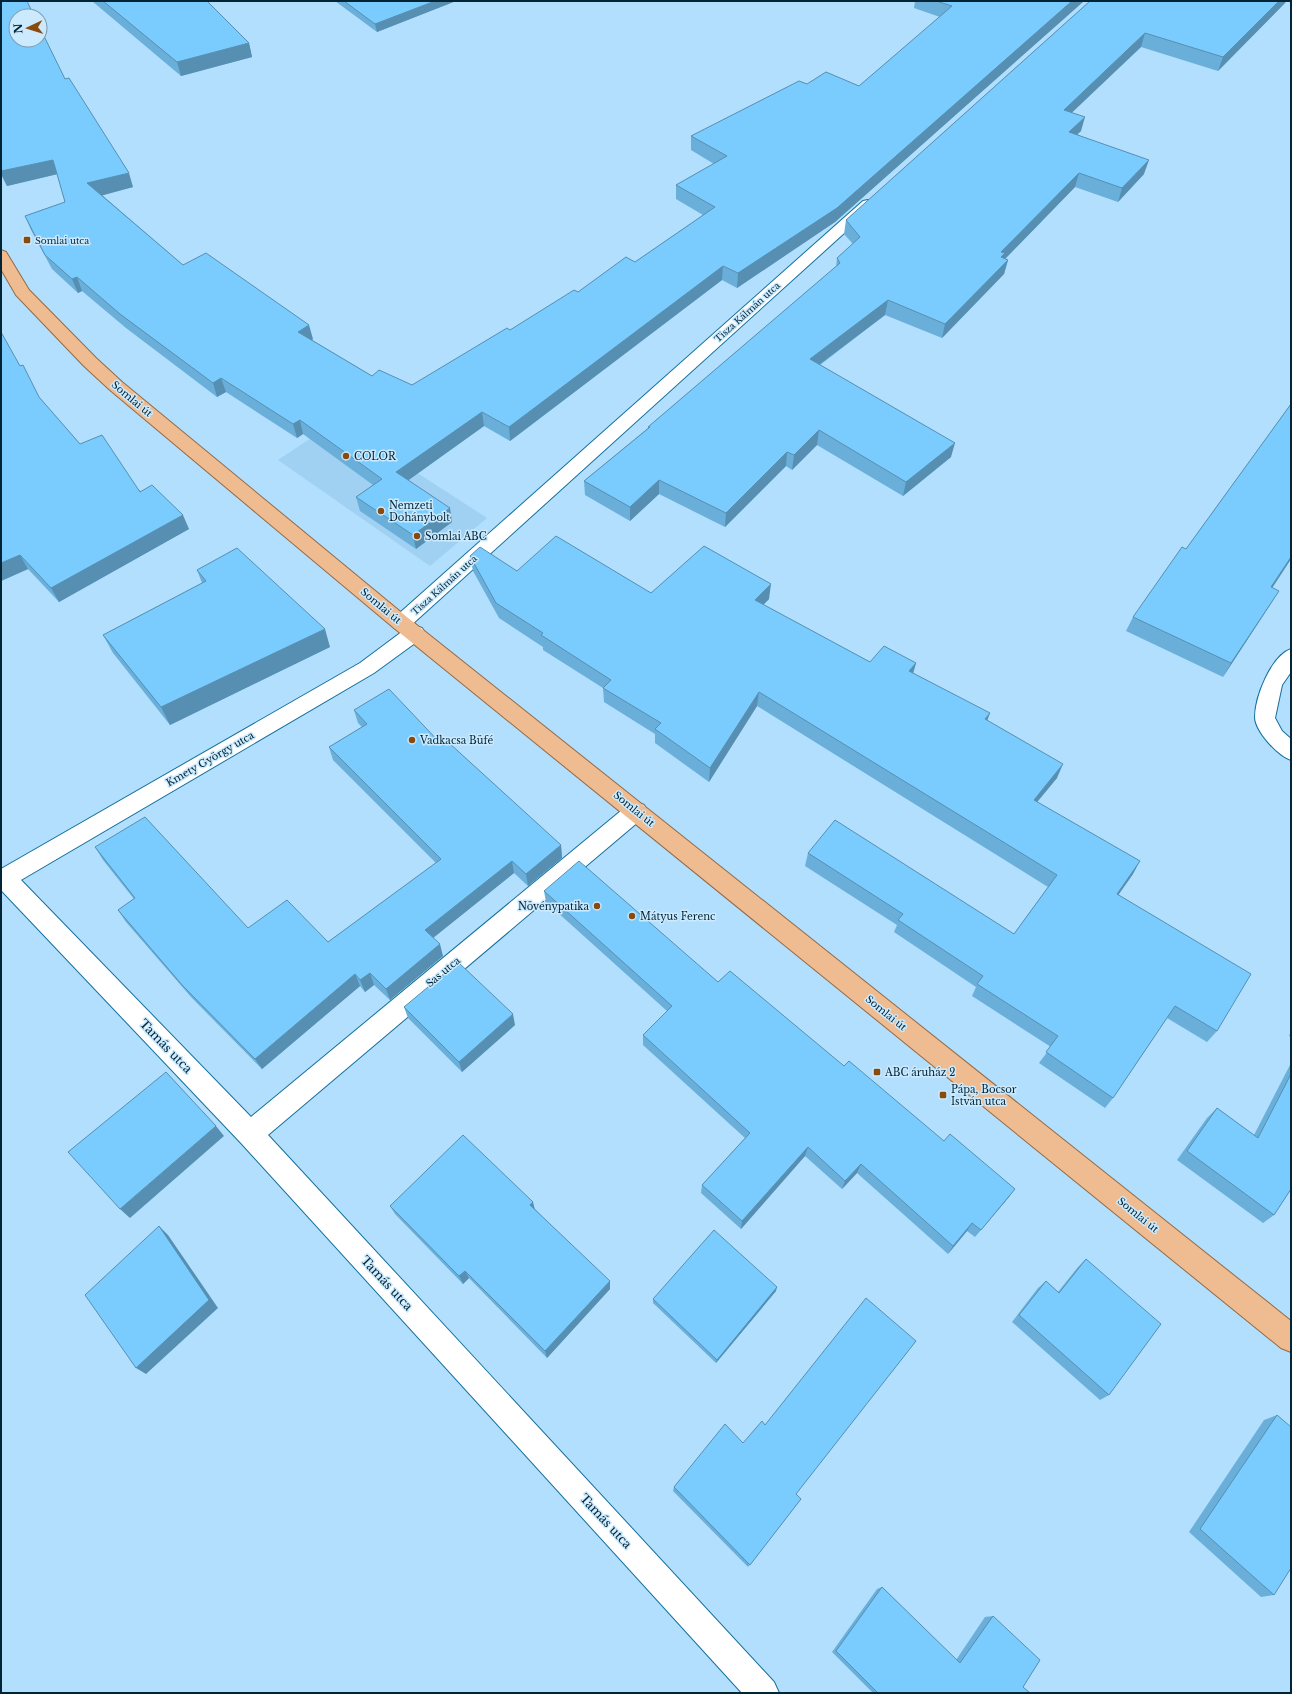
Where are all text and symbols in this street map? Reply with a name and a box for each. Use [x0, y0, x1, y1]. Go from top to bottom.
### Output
north arrow [8, 8, 48, 48]
text: N [11, 22, 25, 34]
marker: Somlai utca [22, 235, 32, 245]
place label: Somlai utca [35, 235, 89, 246]
street label: Tisza Kálmán utca [712, 280, 782, 344]
street label: Somlai út [109, 378, 155, 420]
place label: COLOR [354, 450, 397, 463]
marker: COLOR [341, 451, 351, 461]
place label: Nemzeti Dohánybolt [389, 499, 450, 524]
marker: Nemzeti Dohánybolt [376, 506, 386, 516]
place label: Somlai ABC [425, 530, 487, 543]
marker: Somlai ABC [412, 531, 422, 541]
street label: Tisza Kálmán utca [409, 553, 479, 617]
street label: Somlai út [358, 585, 404, 627]
street label: Kmety György utca [164, 728, 257, 789]
place label: Vadkacsa Büfé [419, 734, 493, 747]
marker: Vadkacsa Büfé [407, 735, 417, 745]
street label: Somlai út [611, 788, 657, 830]
place label: Növénypatika [518, 900, 589, 913]
marker: Növénypatika [592, 901, 602, 911]
place label: Mátyus Ferenc [640, 910, 716, 923]
marker: Mátyus Ferenc [627, 911, 637, 921]
street label: Sas utca [423, 954, 463, 990]
street label: Somlai út [863, 992, 909, 1034]
street label: Tamás utca [137, 1016, 196, 1076]
place label: ABC áruház 2 [884, 1066, 955, 1079]
marker: ABC áruház 2 [872, 1067, 882, 1077]
place label: Pápa, Bocsor István utca [951, 1083, 1017, 1108]
marker: Pápa, Bocsor István utca [938, 1090, 948, 1100]
street label: Somlai út [1115, 1194, 1161, 1236]
street label: Tamás utca [358, 1253, 416, 1314]
street label: Tamás utca [577, 1491, 635, 1552]

